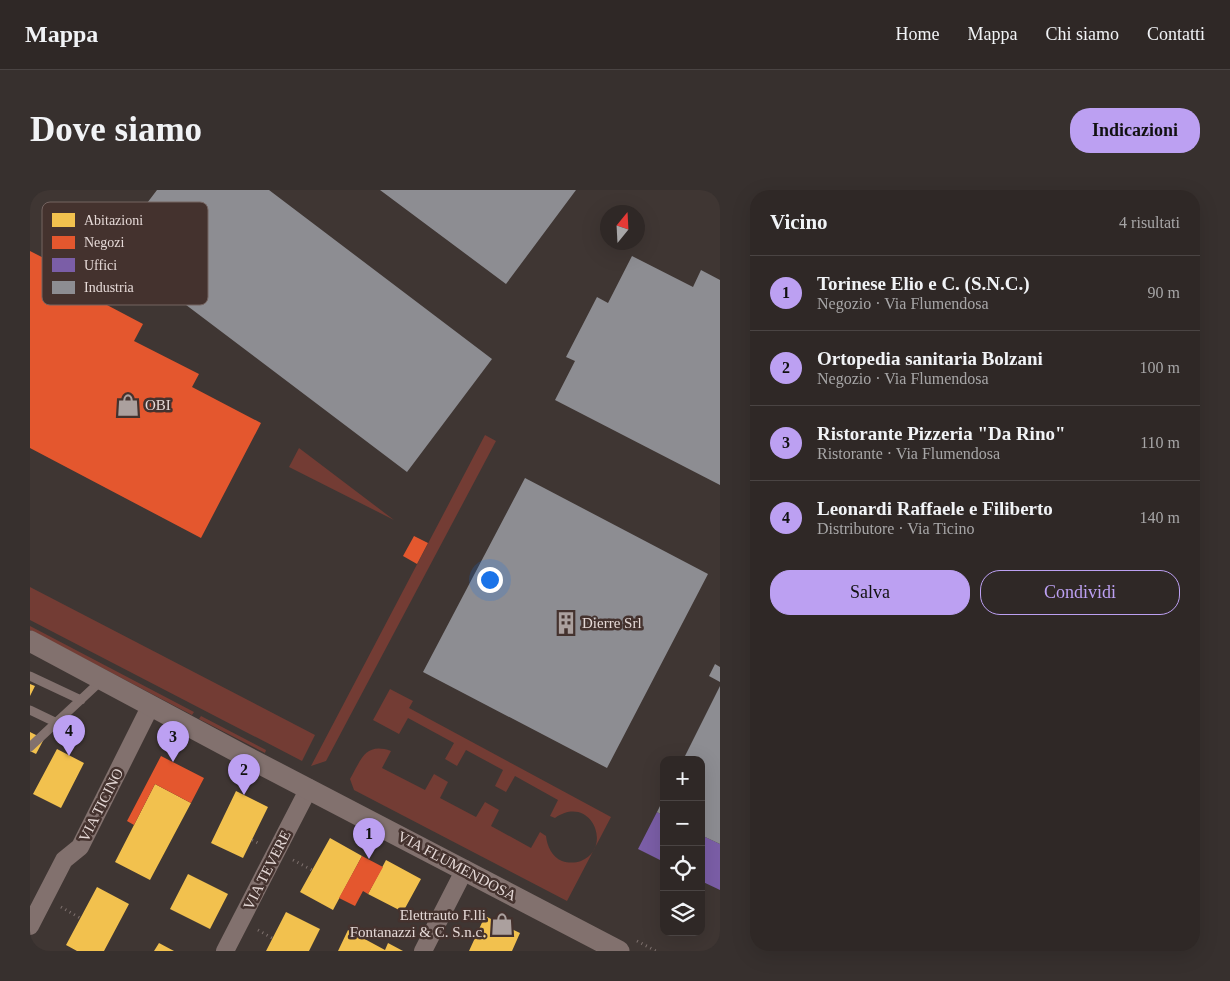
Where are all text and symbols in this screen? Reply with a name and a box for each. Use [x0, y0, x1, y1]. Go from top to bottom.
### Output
text: Mappa [25, 21, 98, 47]
text: Home [896, 24, 940, 44]
text: Mappa [968, 24, 1017, 44]
text: Chi siamo [1045, 24, 1119, 44]
text: Contatti [1147, 24, 1205, 44]
button: Indicazioni [1070, 108, 1200, 153]
text: Dove siamo [30, 110, 202, 149]
legend [42, 202, 208, 305]
north arrow [600, 205, 645, 250]
text: Vicino [770, 210, 828, 234]
text: Abitazioni [84, 213, 143, 228]
text: 4 risultati [1119, 214, 1180, 231]
text: Negozi [84, 235, 125, 250]
text: Uffici [84, 258, 117, 273]
text: Torinese Elio e C. (S.N.C.) [817, 273, 1030, 294]
text: Industria [84, 280, 135, 295]
text: 1 [782, 284, 790, 301]
text: 90 m [1148, 284, 1180, 301]
text: Negozio · Via Flumendosa [817, 295, 989, 312]
text: Ortopedia sanitaria Bolzani [817, 348, 1043, 369]
text: 2 [782, 359, 790, 376]
text: 100 m [1140, 359, 1180, 376]
text: Negozio · Via Flumendosa [817, 370, 989, 387]
shop icon: OBI [115, 392, 141, 418]
place label: OBI [145, 397, 171, 413]
text: Ristorante Pizzeria "Da Rino" [817, 423, 1066, 444]
text: 3 [782, 434, 790, 451]
text: 110 m [1140, 434, 1180, 451]
text: Ristorante · Via Flumendosa [817, 445, 1000, 462]
text: Leonardi Raffaele e Filiberto [817, 498, 1053, 519]
text: 4 [782, 509, 790, 526]
text: 140 m [1140, 509, 1180, 526]
text: Distributore · Via Ticino [817, 520, 974, 537]
your location [477, 567, 503, 593]
button: Salva [770, 570, 970, 615]
button: Condividi [980, 570, 1180, 615]
building icon: Dierre Srl [553, 610, 579, 636]
place label: Dierre Srl [582, 615, 642, 631]
pin: 4 [53, 715, 85, 756]
pin: 3 [157, 721, 189, 762]
pin: 2 [228, 754, 260, 795]
map controls [660, 756, 705, 936]
button: + [660, 756, 705, 801]
street label: VIA TICINO [76, 766, 126, 844]
button: − [660, 801, 705, 846]
pin: 1 [353, 818, 385, 859]
street label: VIA TEVERE [240, 828, 294, 912]
street label: VIA FLUMENDOSA [395, 828, 519, 904]
button: locate [660, 846, 705, 891]
button: layers [660, 891, 705, 936]
place label: Elettrauto F.lli Fontanazzi & C. S.n.c. [350, 907, 486, 940]
shop icon: Elettrauto F.lli Fontanazzi & C. S.n.c. [489, 911, 515, 937]

